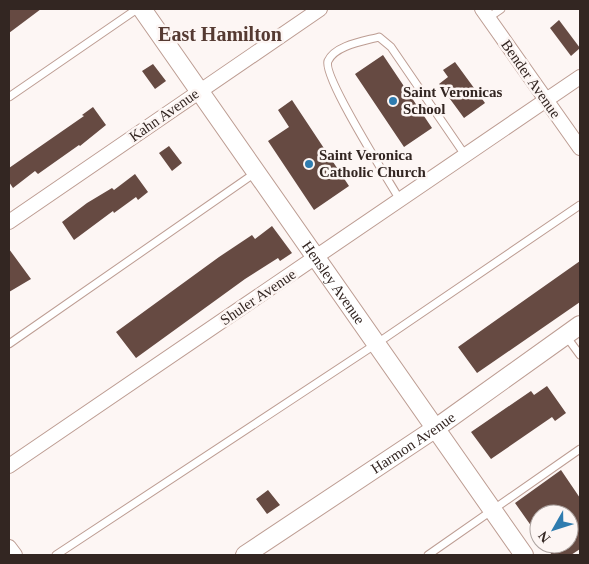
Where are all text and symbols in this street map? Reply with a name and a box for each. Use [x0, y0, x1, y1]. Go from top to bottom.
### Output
district label: East Hamilton [158, 23, 282, 45]
street label: Bender Avenue [498, 37, 564, 121]
place label: Saint Veronicas School [403, 84, 502, 117]
street label: Kahn Avenue [126, 85, 202, 145]
marker: Saint Veronicas School [387, 95, 399, 107]
place label: Saint Veronica Catholic Church [319, 147, 426, 180]
marker: Saint Veronica Catholic Church [303, 158, 315, 170]
street label: Hensley Avenue [299, 238, 368, 328]
street label: Shuler Avenue [217, 266, 299, 328]
street label: Harmon Avenue [368, 409, 458, 477]
north arrow [529, 504, 579, 554]
text: N [535, 528, 553, 546]

